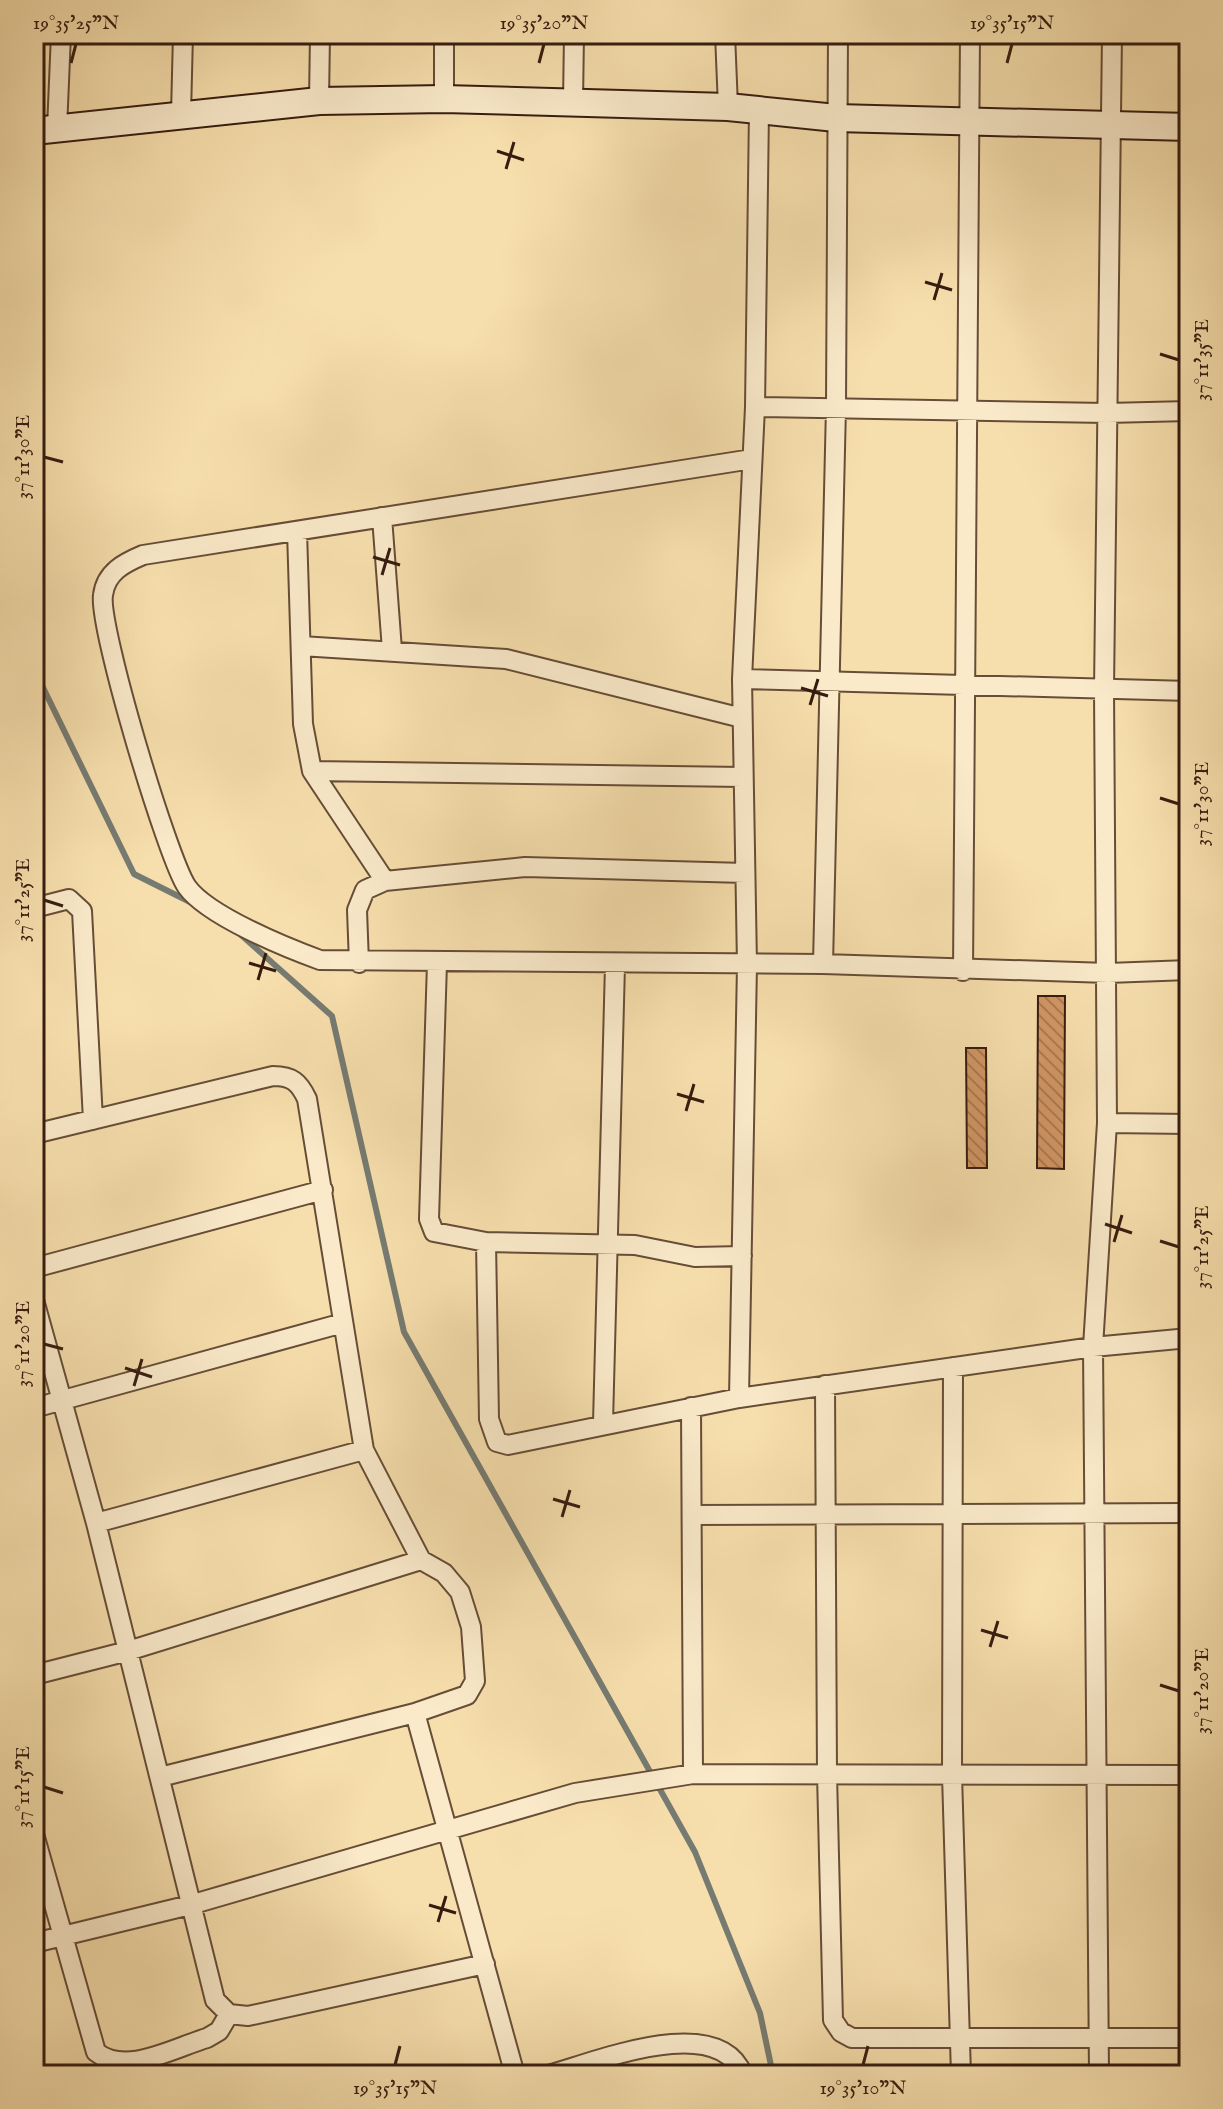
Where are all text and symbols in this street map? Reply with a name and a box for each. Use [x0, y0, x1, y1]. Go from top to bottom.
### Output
text: 19°35'25"N [33, 11, 119, 36]
text: 19°35'20"N [499, 11, 589, 36]
text: 19°35'15"N [970, 11, 1054, 36]
text: 37°11'35"E [1190, 319, 1215, 401]
text: 37°11'30"E [11, 415, 36, 499]
text: 37°11'30"E [1190, 762, 1215, 846]
text: 37°11'25"E [11, 858, 36, 942]
text: 37°11'25"E [1190, 1205, 1215, 1289]
text: 37°11'20"E [11, 1301, 36, 1387]
text: 37°11'20"E [1190, 1648, 1215, 1734]
text: 37°11'15"E [11, 1746, 36, 1828]
text: 19°35'15"N [353, 2076, 437, 2101]
text: 19°35'10"N [819, 2076, 907, 2101]

